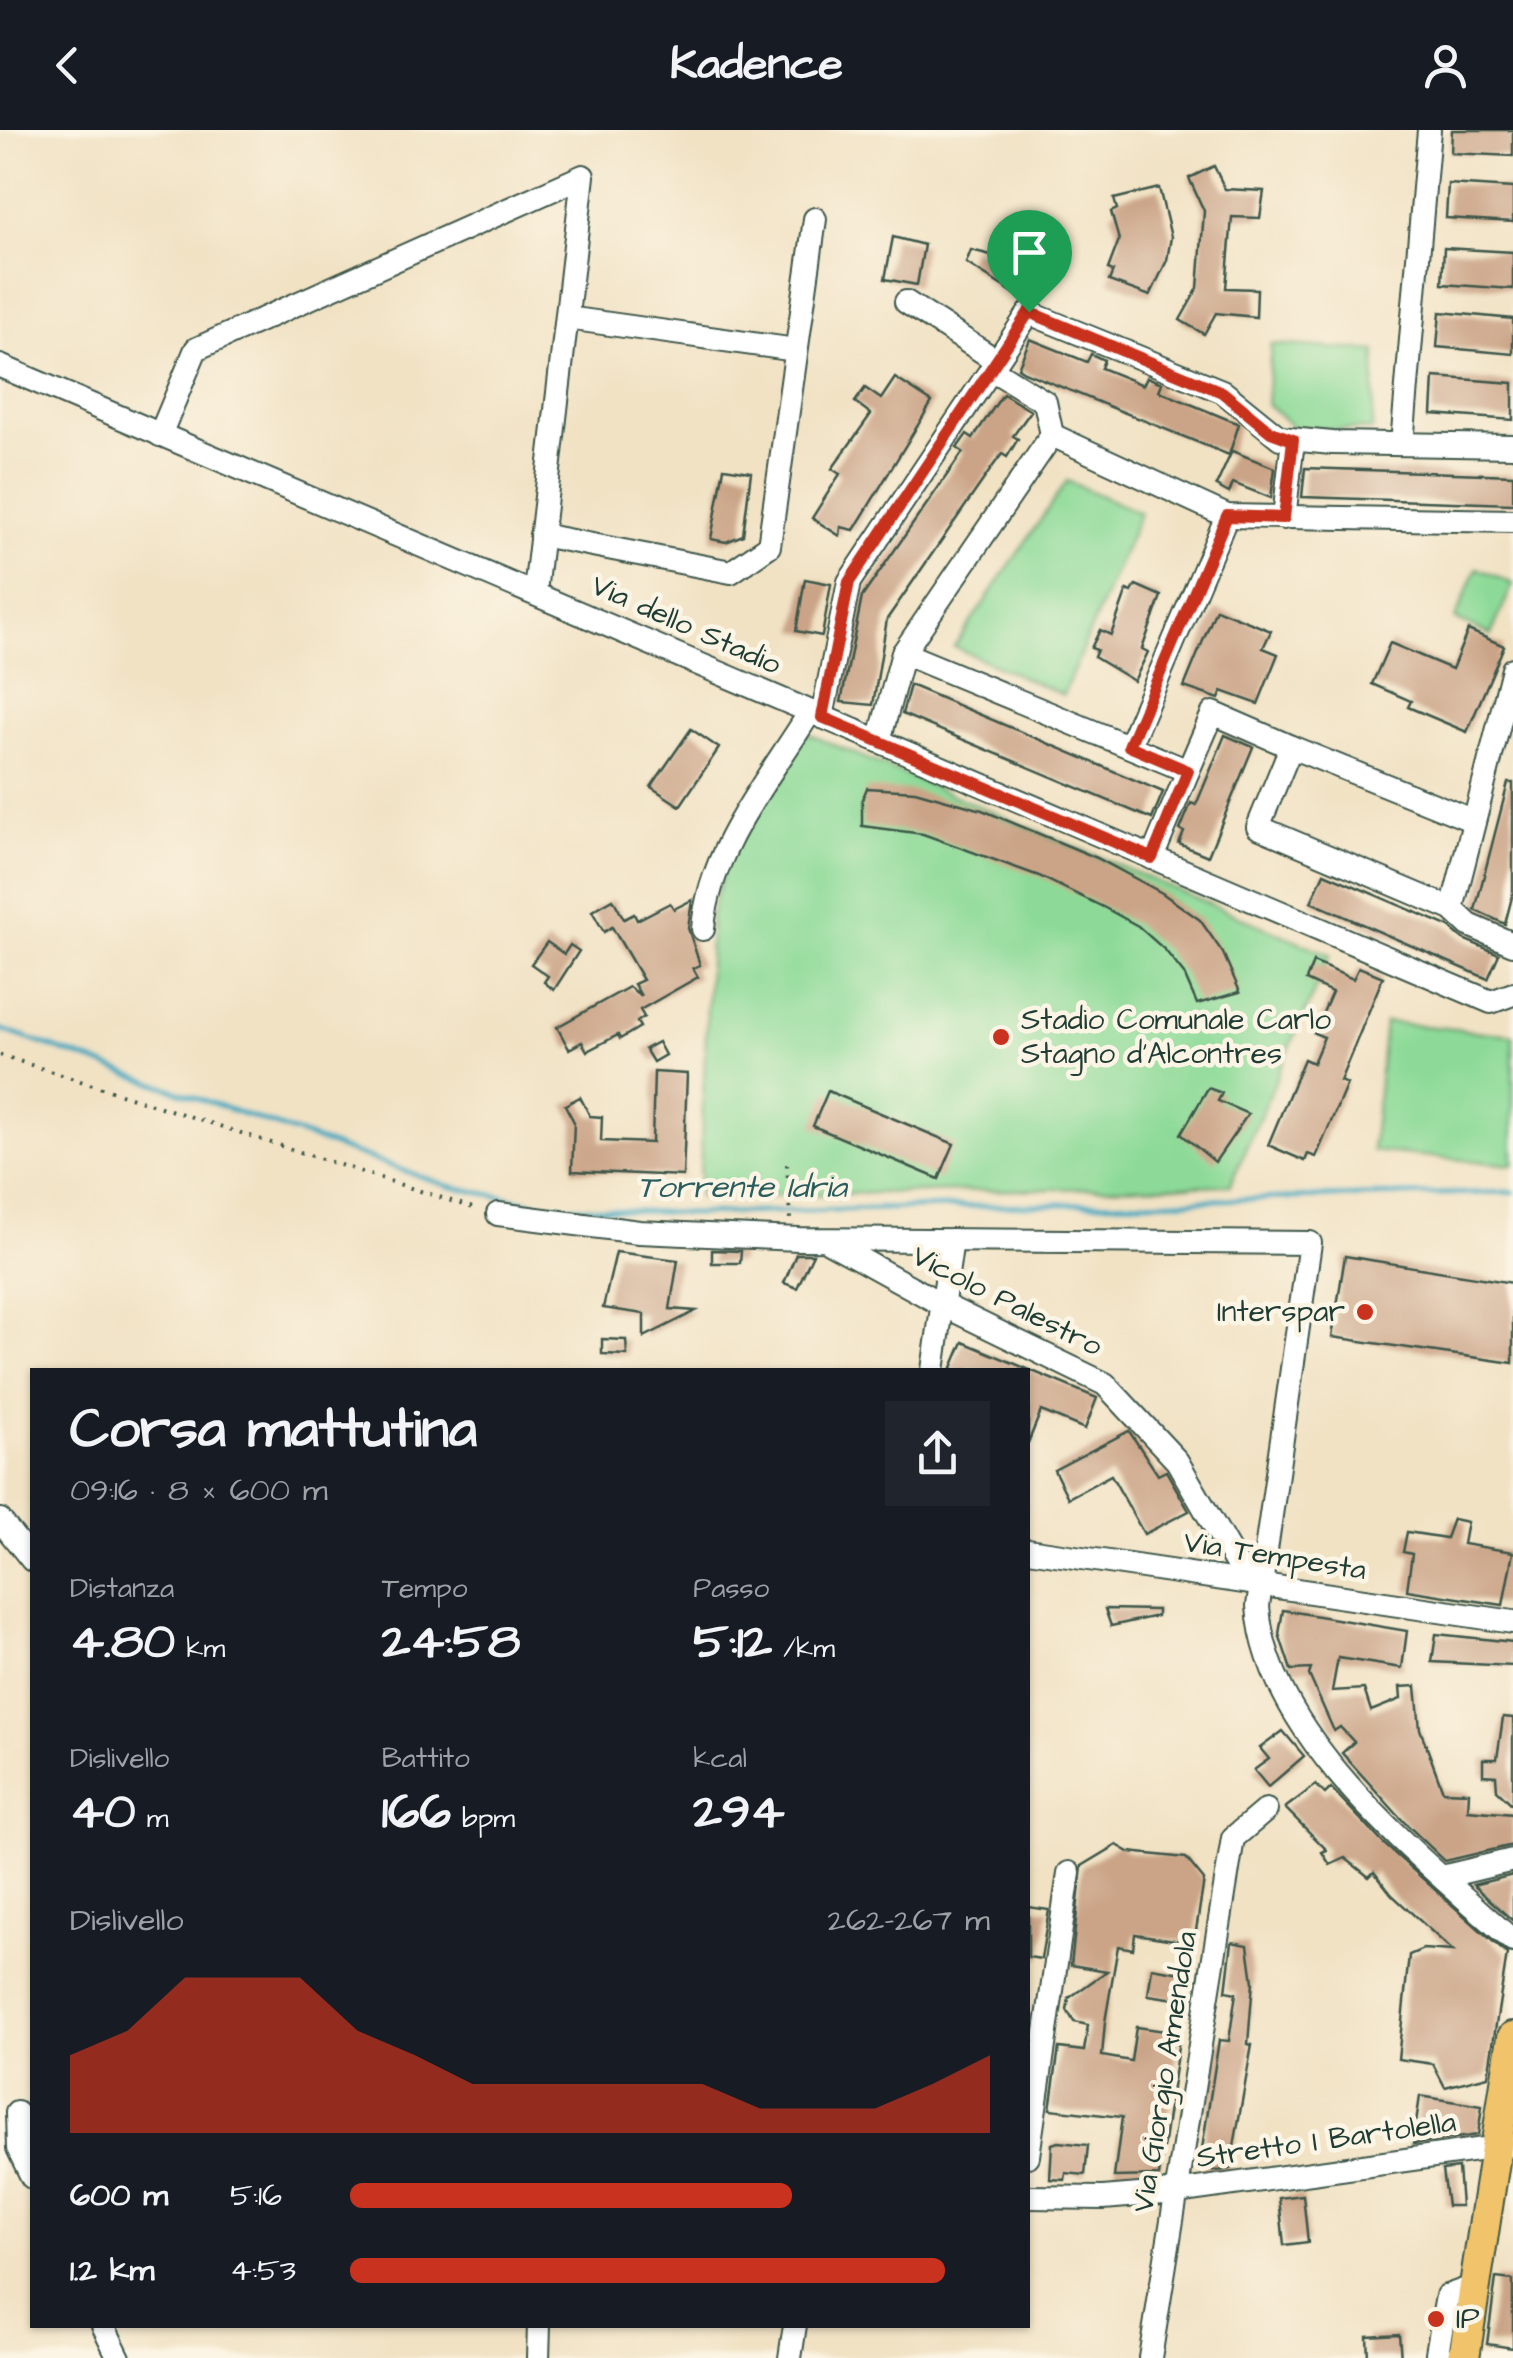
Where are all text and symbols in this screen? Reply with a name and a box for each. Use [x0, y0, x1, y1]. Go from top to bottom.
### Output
text: Kadence [670, 34, 843, 96]
icon: back [40, 38, 95, 93]
icon: person [1418, 38, 1473, 93]
pin [987, 210, 1072, 313]
icon: arrive [1002, 225, 1057, 280]
street label: Via dello Stadio [584, 564, 788, 686]
place label: Stadio Comunale Carlo Stagno d'Alcontres [1021, 999, 1331, 1076]
marker: Stadio Comunale Carlo Stagno d'Alcontres [990, 1026, 1012, 1048]
water label: Torrente Idria [637, 1165, 849, 1210]
street label: Vicolo Palestro [904, 1235, 1110, 1367]
place label: Interspar [1217, 1291, 1345, 1333]
marker: Interspar [1354, 1301, 1376, 1323]
text: Corsa mattutina [70, 1392, 477, 1468]
button: share [885, 1401, 990, 1506]
text: 09:16 · 8 × 600 m [70, 1468, 328, 1513]
street label: Via Tempesta [1181, 1521, 1369, 1591]
text: Distanza [70, 1569, 174, 1608]
text: Tempo [382, 1569, 467, 1608]
text: Passo [693, 1569, 769, 1608]
text: 4.80 [70, 1608, 175, 1677]
text: 24:58 [382, 1608, 520, 1677]
text: 5:12 [693, 1608, 772, 1677]
text: km [175, 1629, 225, 1668]
text: /km [772, 1629, 835, 1668]
text: Dislivello [70, 1739, 169, 1778]
text: Battito [382, 1739, 470, 1778]
text: kcal [693, 1739, 747, 1778]
text: 40 [70, 1778, 136, 1847]
text: 166 [382, 1778, 451, 1847]
text: 294 [693, 1778, 784, 1847]
text: m [136, 1799, 169, 1838]
text: bpm [451, 1799, 515, 1838]
text: Dislivello [70, 1898, 184, 1943]
text: 262–267 m [828, 1898, 990, 1943]
street label: Via Giorgio Amendola [1122, 1928, 1209, 2216]
street label: Stretto I Bartolella [1194, 2101, 1458, 2179]
text: 600 m [70, 2173, 168, 2218]
text: 5:16 [230, 2173, 282, 2218]
text: 1.2 km [70, 2248, 154, 2293]
text: 4:53 [230, 2248, 296, 2293]
place label: IP [1456, 2298, 1480, 2340]
marker: IP [1425, 2308, 1447, 2330]

